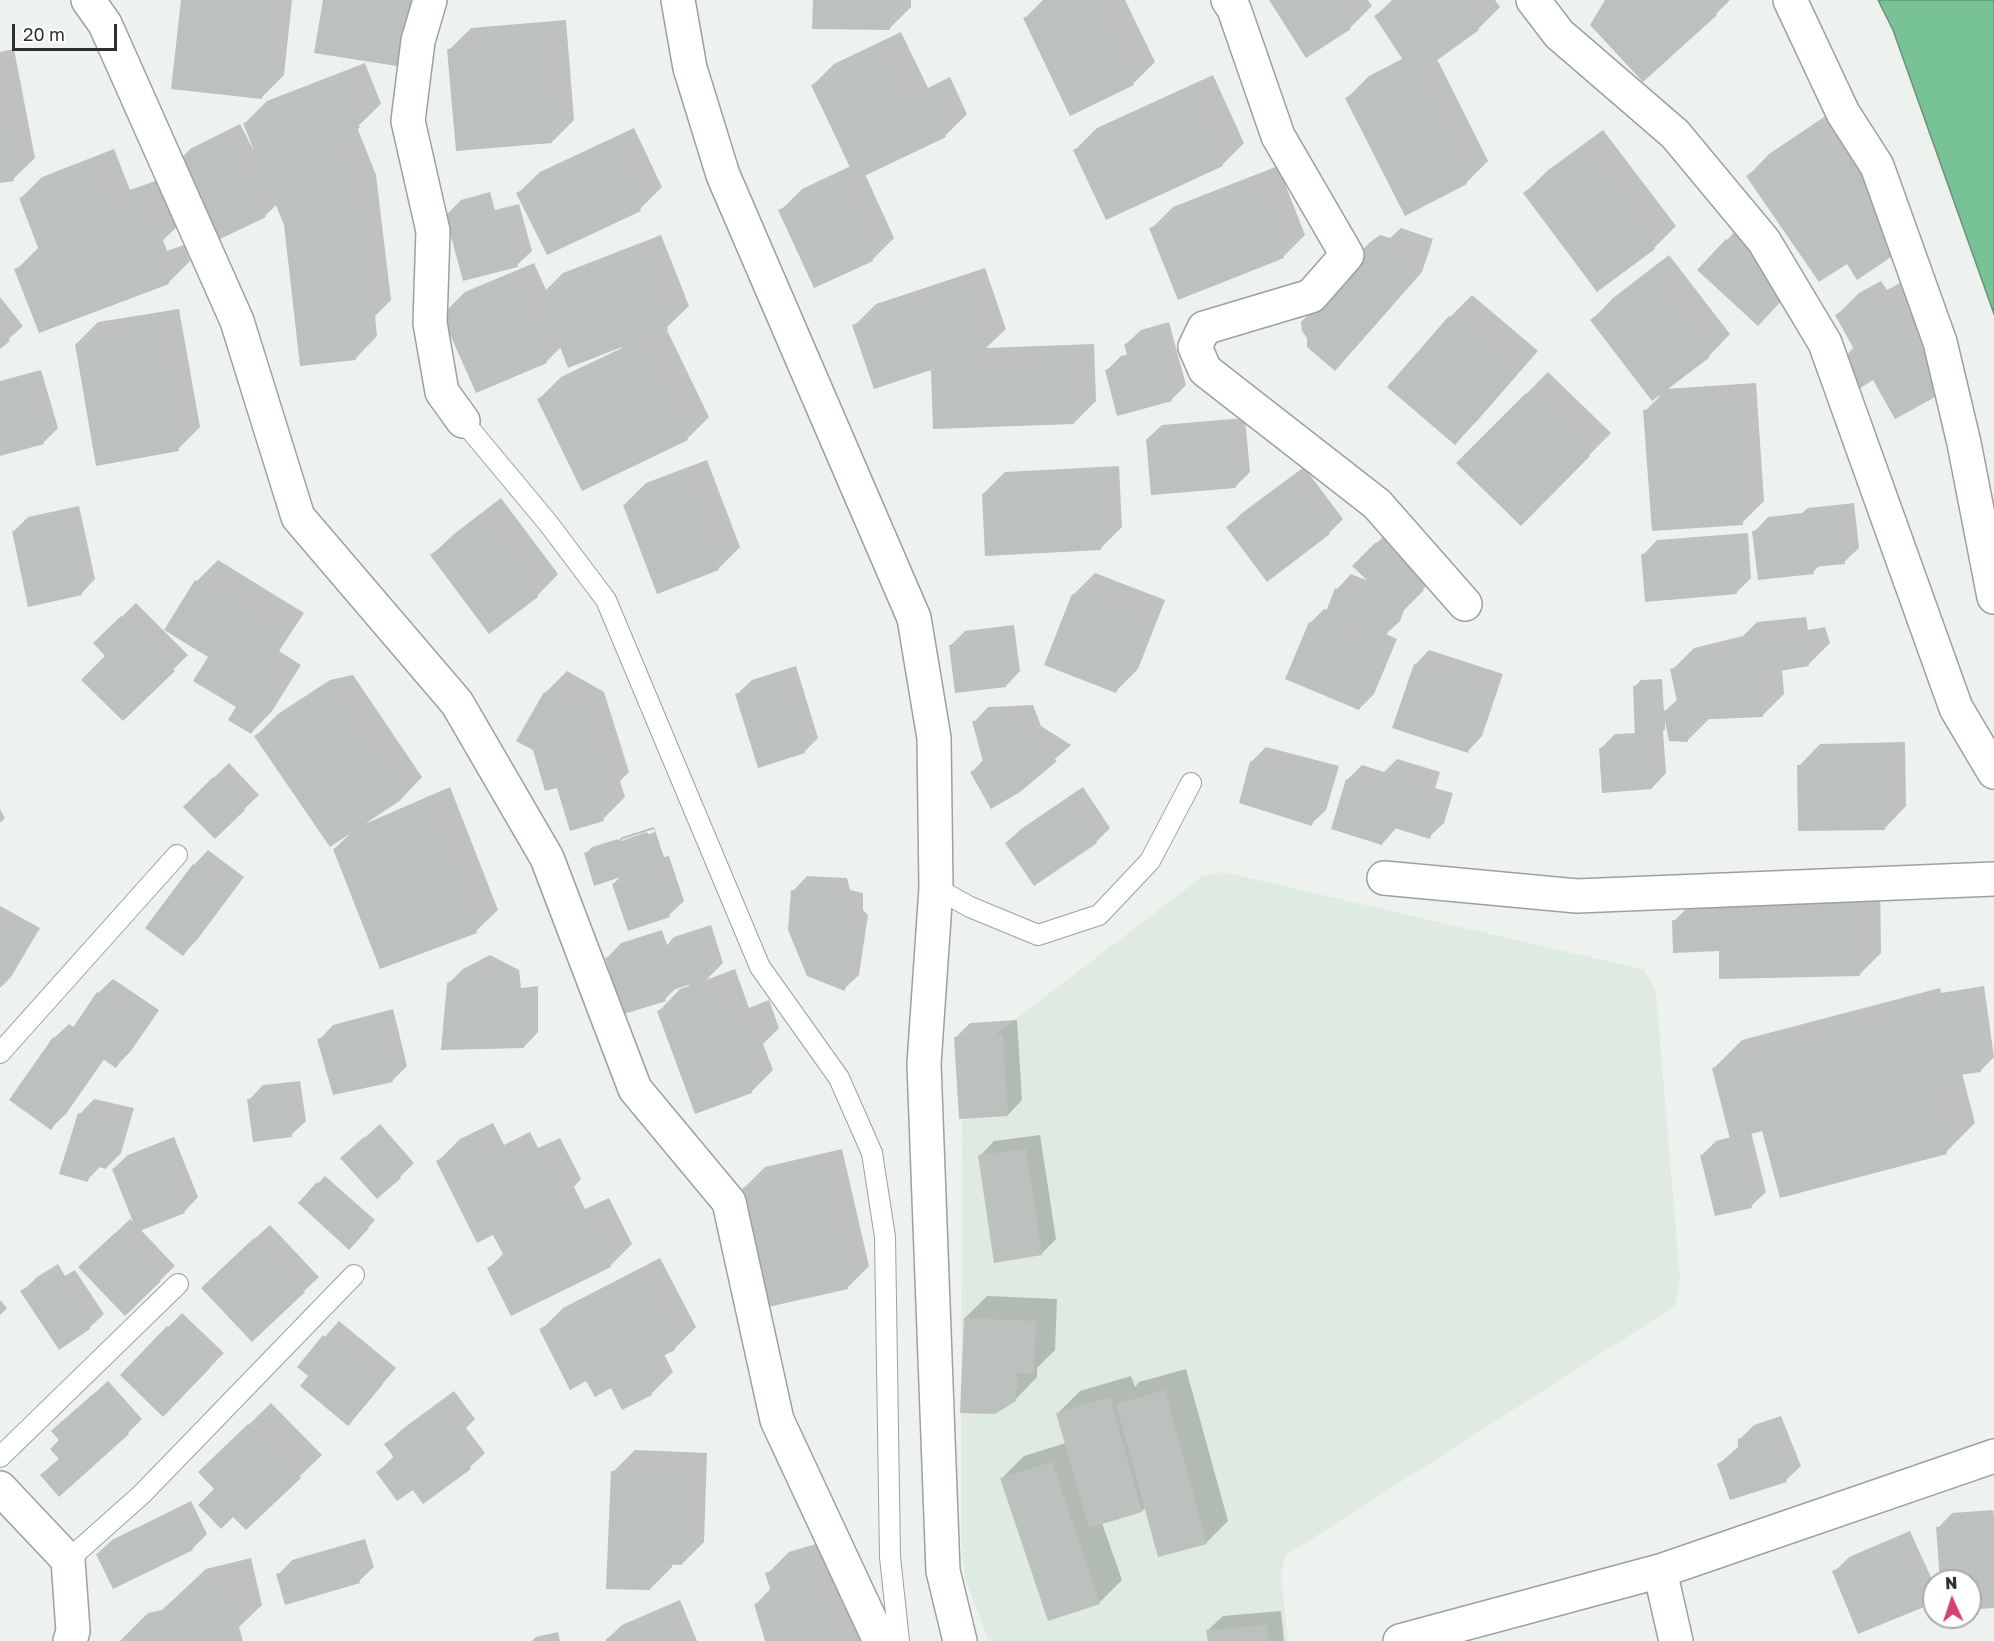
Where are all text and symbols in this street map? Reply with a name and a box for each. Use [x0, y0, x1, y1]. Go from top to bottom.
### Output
scale bar [15, 12, 120, 50]
text: 20 m [23, 23, 65, 45]
north arrow [1922, 1569, 1982, 1629]
text: N [1945, 1573, 1958, 1593]

